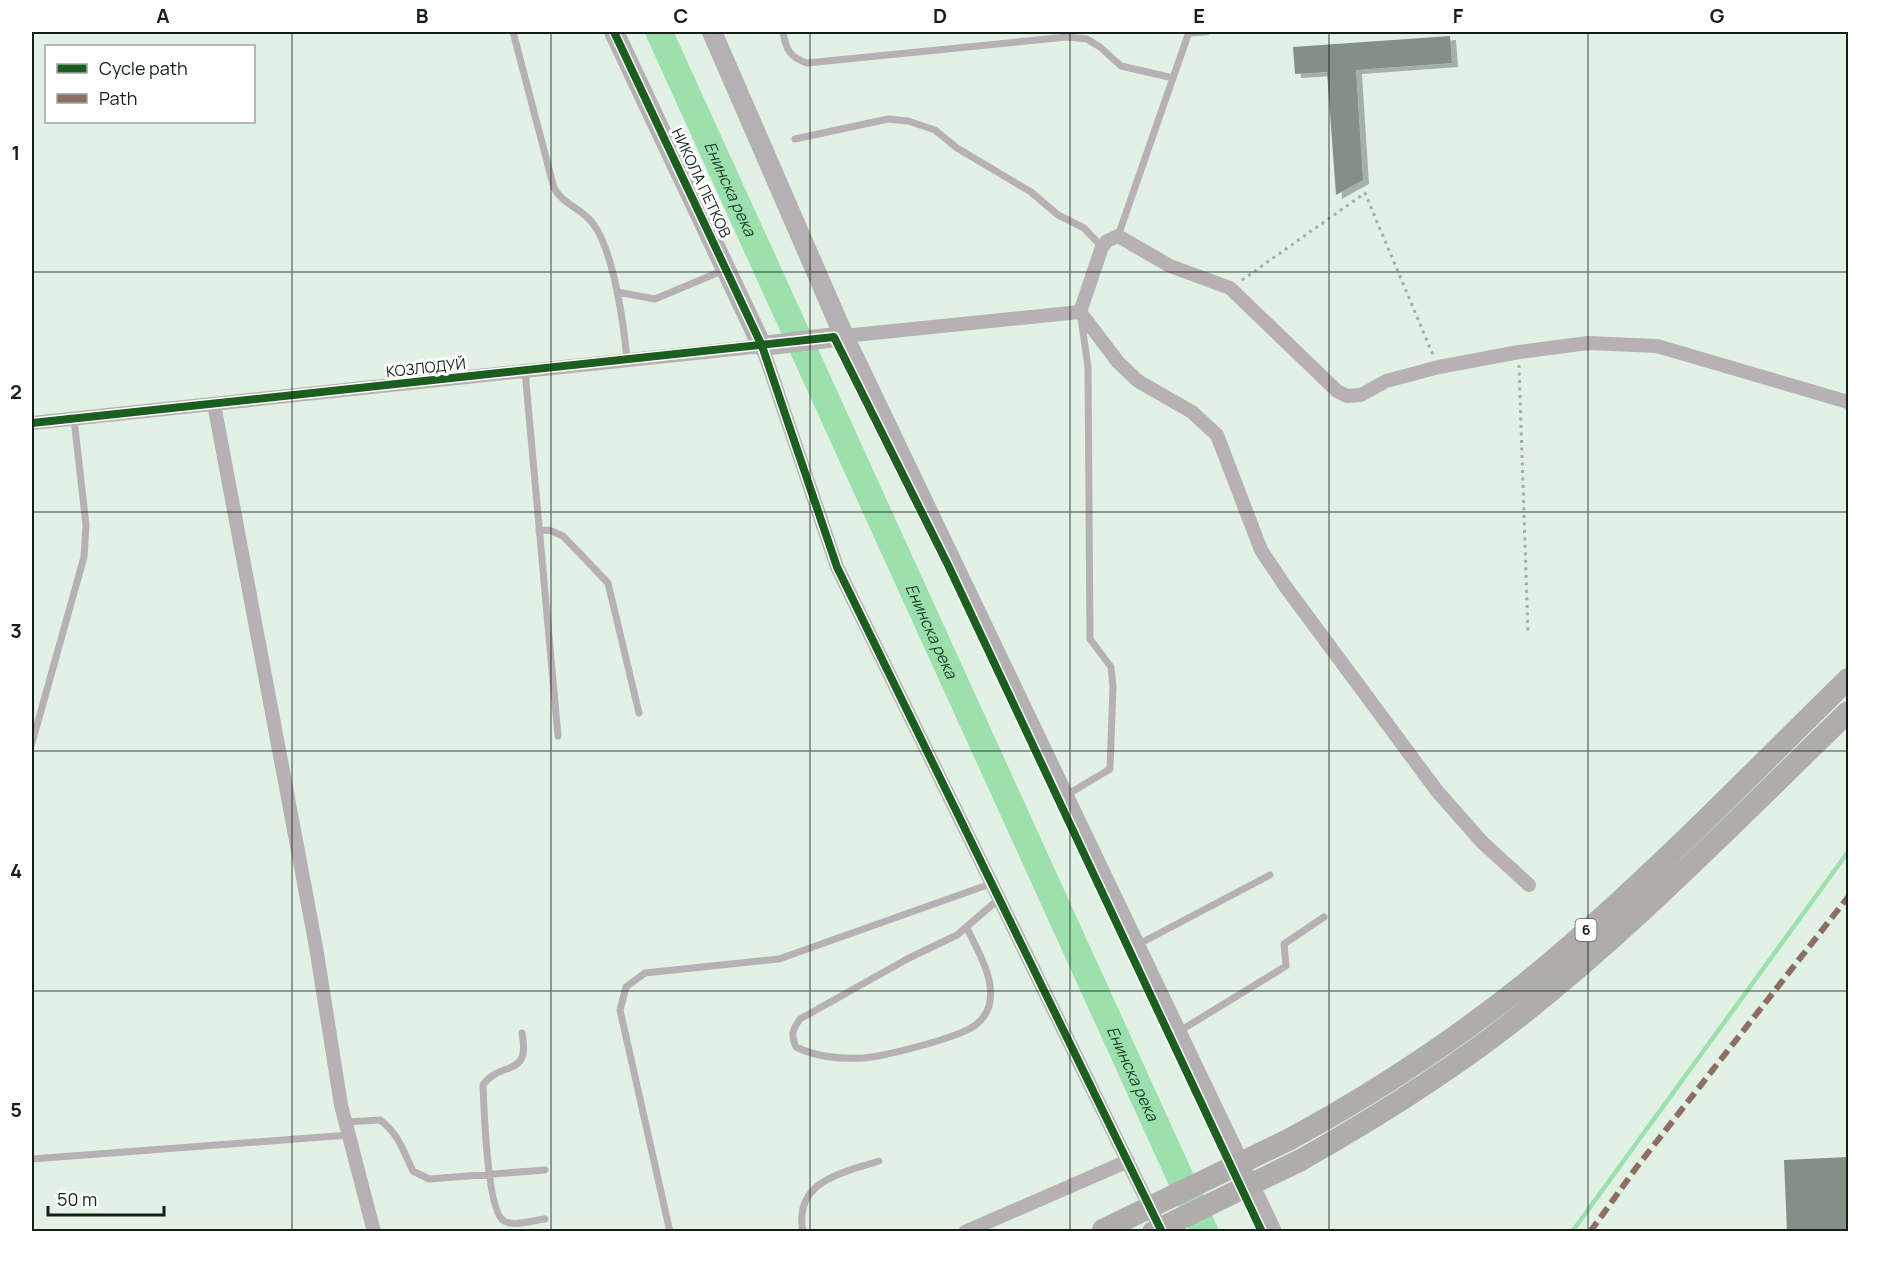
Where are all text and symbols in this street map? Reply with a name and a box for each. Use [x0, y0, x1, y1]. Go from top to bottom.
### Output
text: A [156, 2, 170, 29]
text: B [416, 2, 429, 29]
text: C [674, 2, 688, 29]
text: D [933, 2, 947, 29]
text: E [1193, 2, 1205, 29]
text: F [1453, 2, 1464, 29]
text: G [1710, 2, 1725, 29]
legend [45, 45, 255, 123]
text: Cycle path [99, 56, 188, 80]
text: Path [99, 86, 137, 110]
street label: НИКОЛА ПЕТКОВ [667, 125, 736, 241]
water label: Енинска река [699, 138, 762, 240]
text: 1 [12, 139, 20, 166]
street label: КОЗЛОДУЙ [385, 353, 467, 382]
text: 2 [10, 378, 22, 405]
water label: Енинска река [900, 580, 963, 683]
text: 3 [10, 617, 22, 644]
text: 4 [10, 857, 22, 884]
road number: 6 [1576, 919, 1596, 941]
water label: Енинска река [1102, 1022, 1164, 1125]
text: 5 [10, 1096, 22, 1123]
scale bar [48, 1179, 164, 1217]
text: 50 m [57, 1187, 97, 1211]

